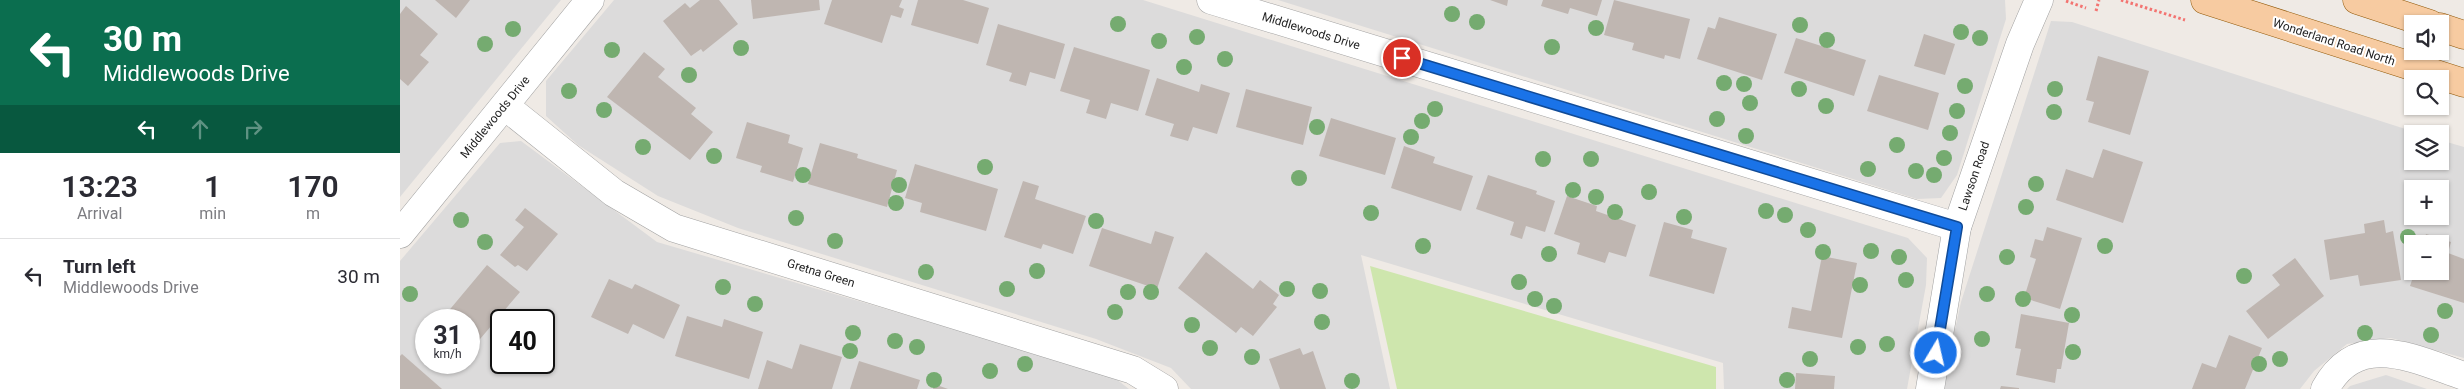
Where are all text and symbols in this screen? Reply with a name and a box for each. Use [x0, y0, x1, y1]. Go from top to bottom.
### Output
street label: Middlewoods Drive [1260, 9, 1362, 53]
map controls [2404, 15, 2449, 280]
button: sound [2404, 15, 2449, 60]
street label: Wonderland Road North [2271, 16, 2397, 68]
text: 30 m [103, 19, 182, 60]
icon: left [20, 20, 85, 85]
pin [1381, 37, 1423, 79]
icon: arrive [1388, 44, 1416, 72]
text: Middlewoods Drive [103, 61, 290, 86]
button: search [2404, 70, 2449, 115]
street label: Middlewoods Drive [458, 73, 532, 161]
icon: left [133, 115, 161, 143]
icon: ahead [186, 115, 214, 143]
icon: right [239, 115, 267, 143]
button: layers [2404, 125, 2449, 170]
street label: Lawson Road [1956, 140, 1992, 212]
text: 13:23 [61, 169, 138, 204]
text: 1 [204, 169, 221, 204]
text: 170 [287, 169, 339, 204]
button: + [2404, 180, 2449, 225]
text: Arrival [77, 204, 122, 223]
text: min [199, 204, 226, 223]
text: m [306, 204, 320, 223]
button: − [2404, 235, 2449, 280]
text: Turn left [63, 255, 136, 278]
street label: Gretna Green [785, 256, 857, 290]
icon: left [20, 262, 48, 290]
text: 30 m [337, 265, 380, 288]
text: Middlewoods Drive [63, 278, 199, 297]
speed limit sign: 40 [490, 309, 555, 374]
text: 31 [433, 321, 462, 350]
position arrow [1909, 326, 1961, 378]
text: km/h [433, 347, 462, 361]

